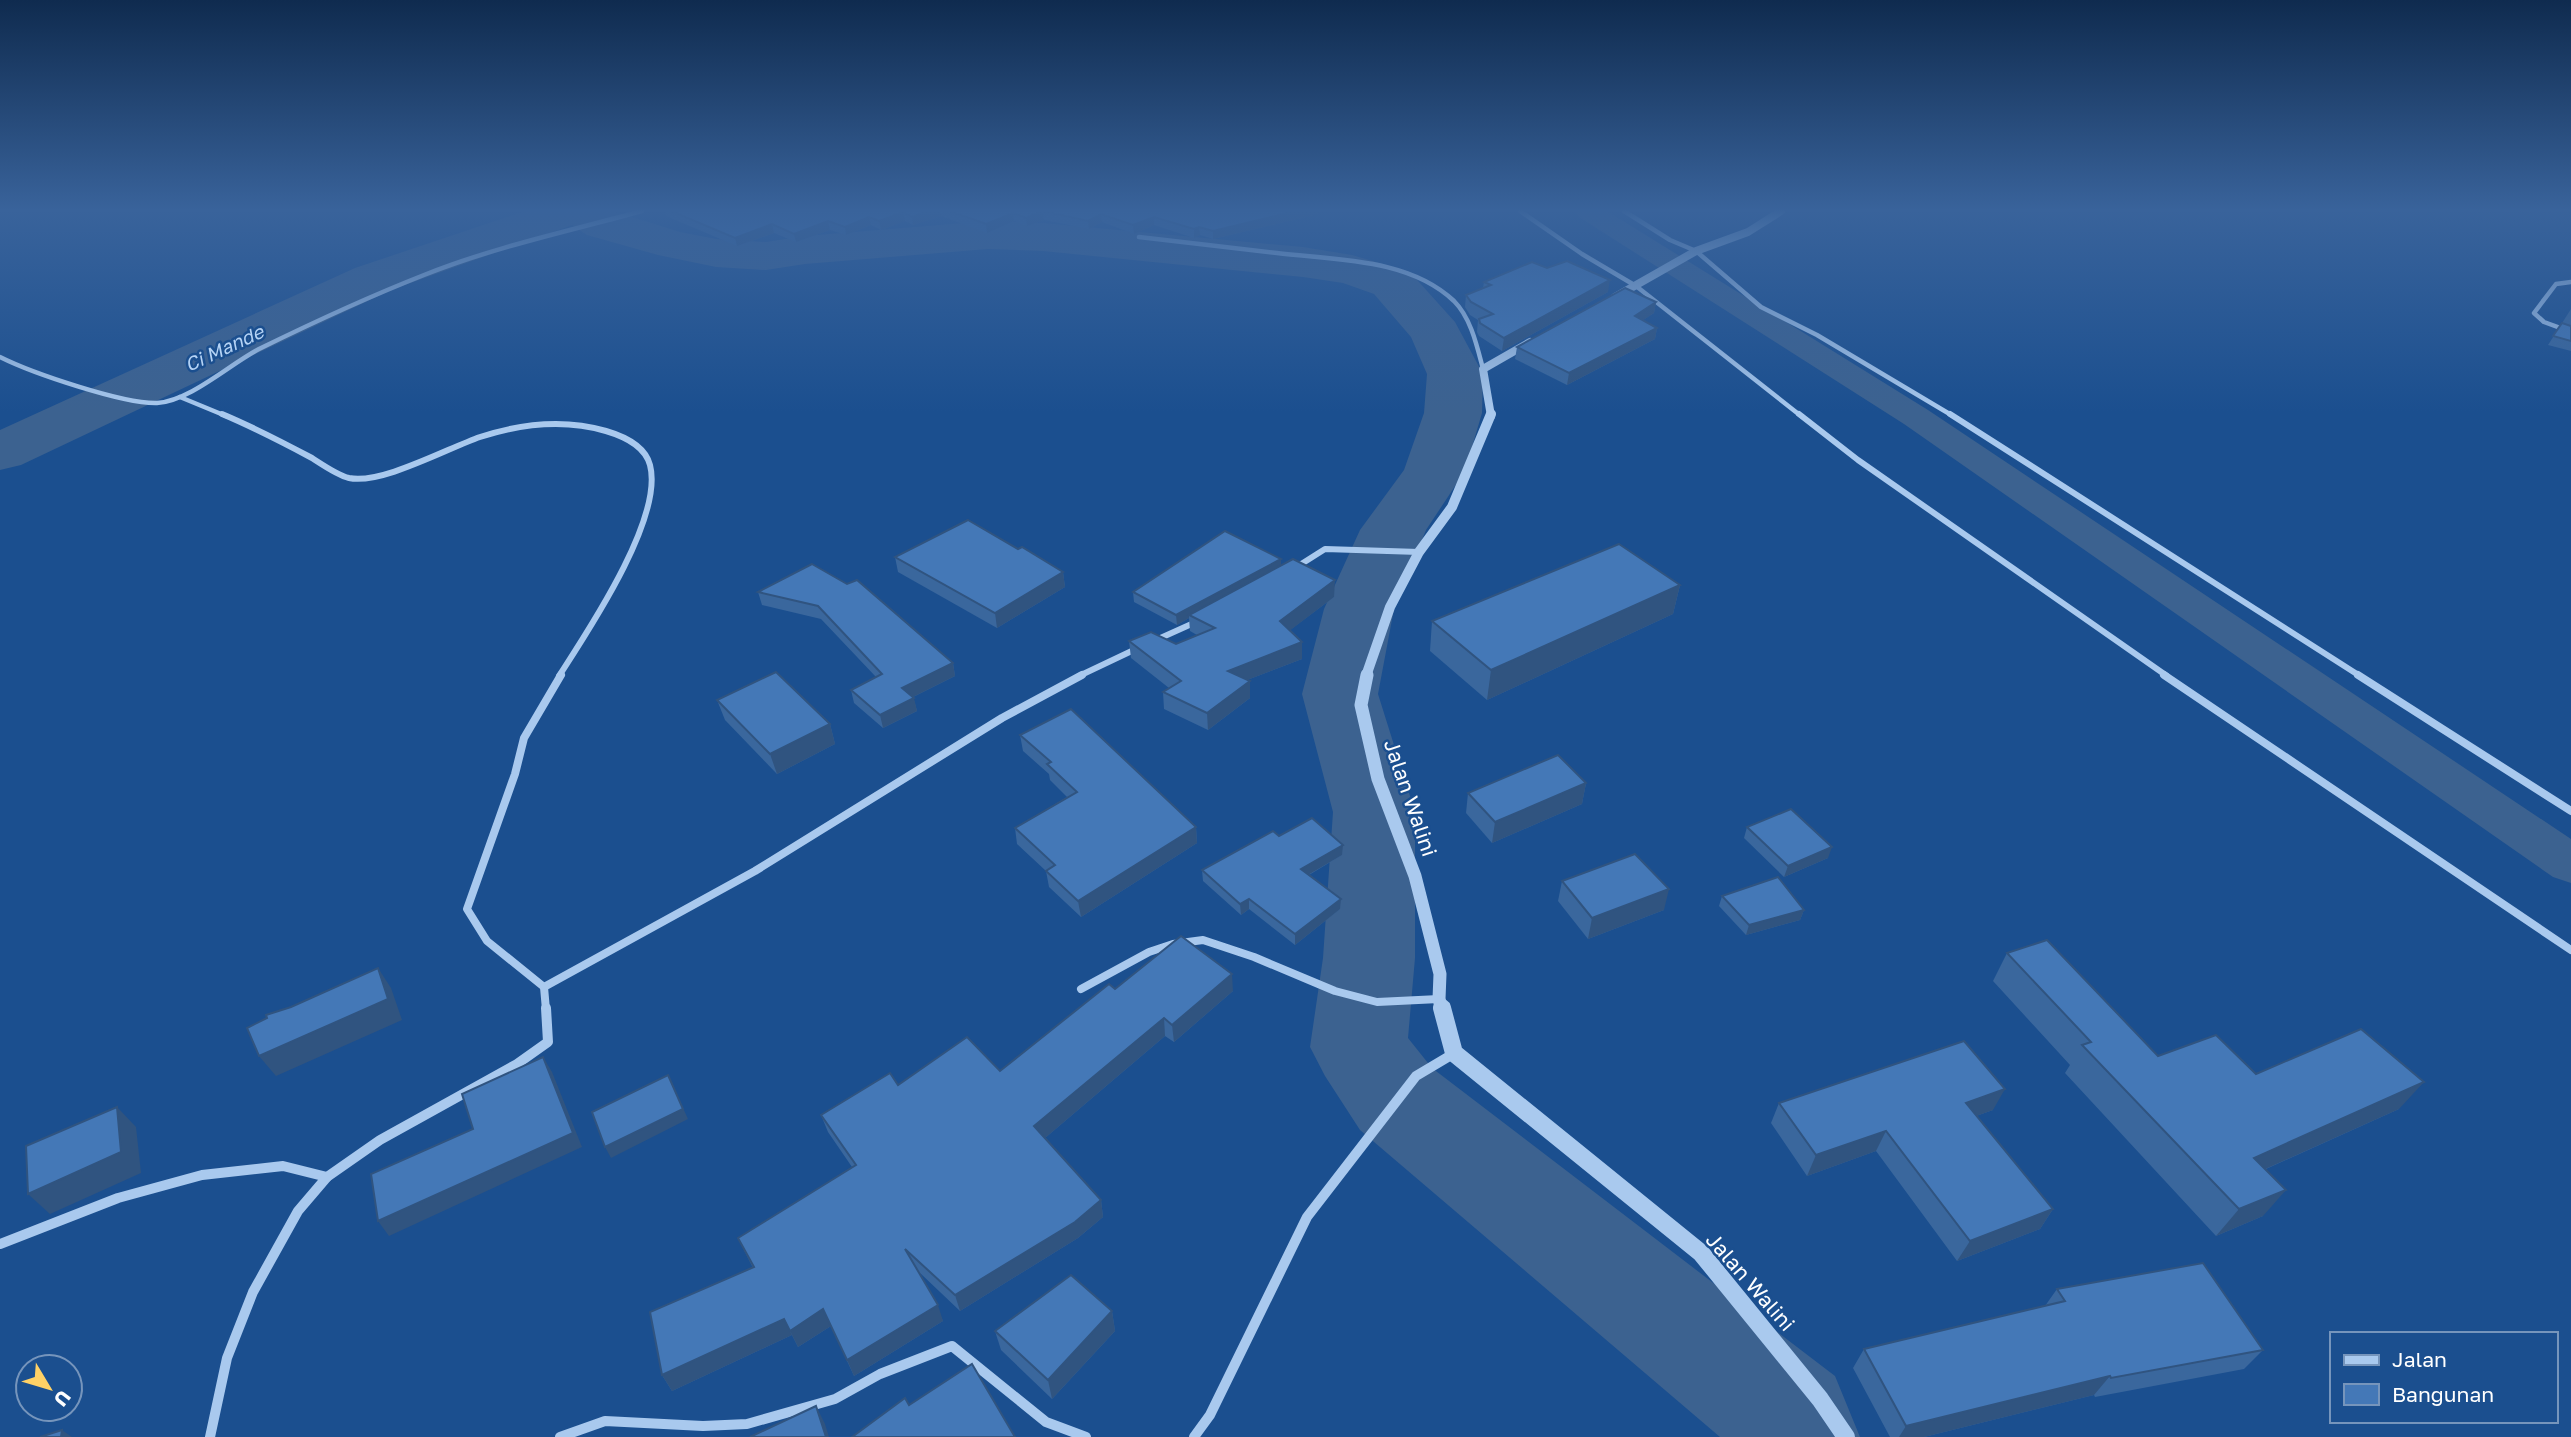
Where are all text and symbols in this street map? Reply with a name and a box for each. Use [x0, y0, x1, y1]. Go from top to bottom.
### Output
water label: Ci Mande [181, 318, 269, 376]
street label: Jalan Walini [1379, 736, 1443, 860]
street label: Jalan Walini [1701, 1227, 1801, 1336]
legend [2330, 1332, 2557, 1423]
text: Jalan [2392, 1346, 2447, 1372]
north arrow [14, 1353, 84, 1423]
text: Bangunan [2392, 1381, 2494, 1407]
text: U [49, 1386, 76, 1411]

